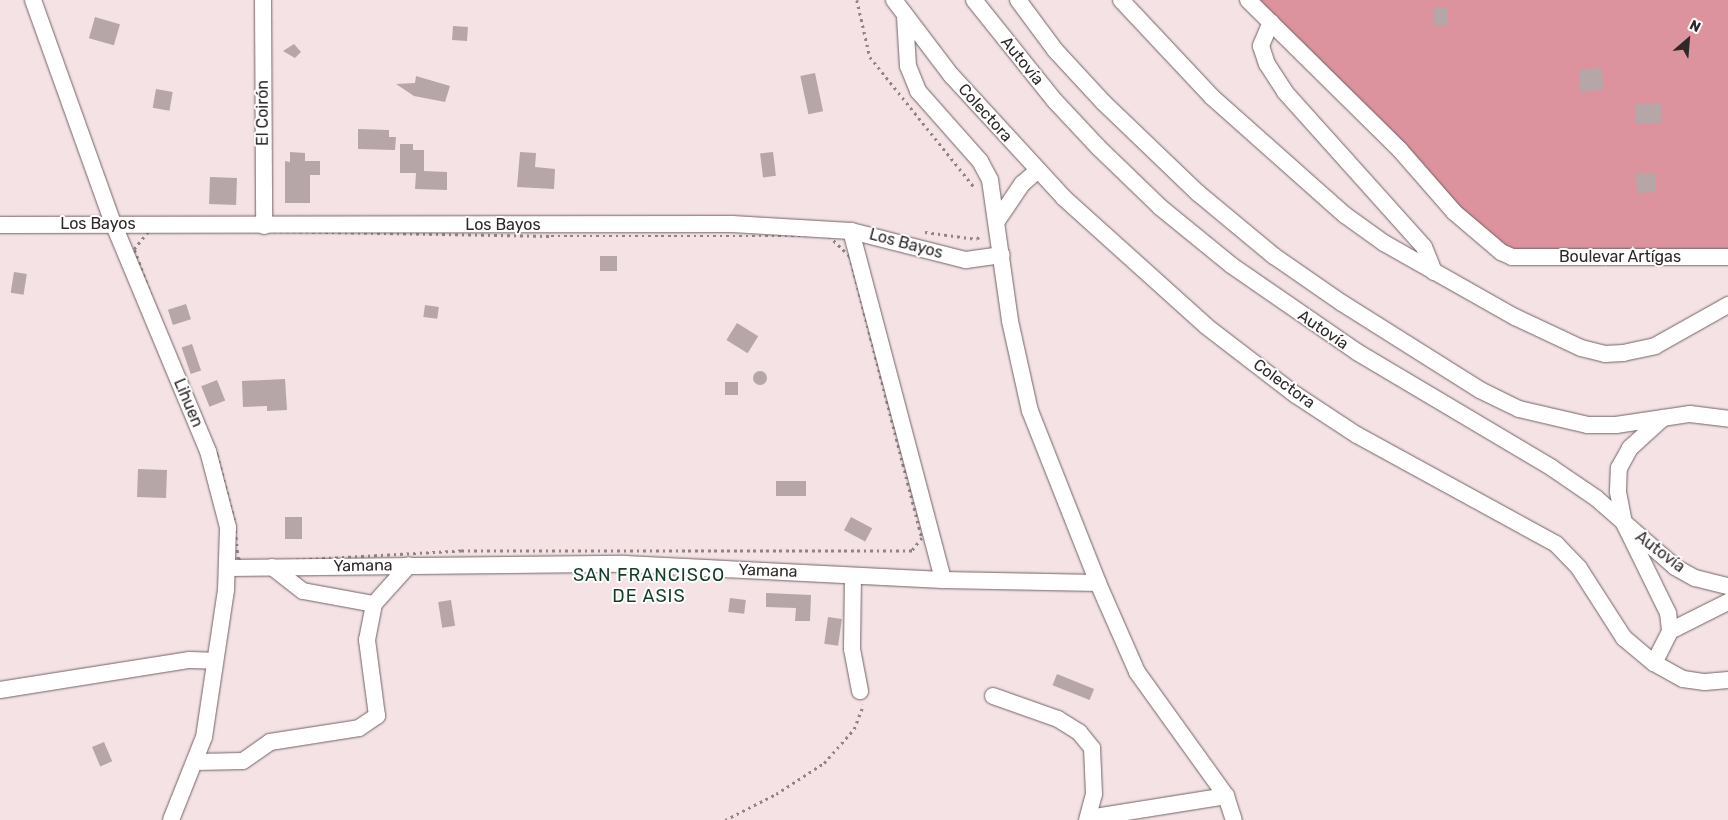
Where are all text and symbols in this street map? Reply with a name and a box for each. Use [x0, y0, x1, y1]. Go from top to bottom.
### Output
north arrow [1663, 15, 1713, 65]
text: N [1687, 16, 1703, 36]
street label: Autovía [997, 33, 1047, 89]
street label: El Coirón [253, 80, 273, 146]
street label: Colectora [954, 80, 1016, 146]
street label: Los Bayos [60, 214, 136, 234]
street label: Los Bayos [465, 215, 541, 235]
street label: Los Bayos [867, 225, 945, 263]
street label: Boulevar Artígas [1559, 247, 1681, 267]
street label: Autovía [1294, 306, 1352, 354]
street label: Colectora [1249, 355, 1319, 413]
street label: Lihuen [169, 376, 207, 430]
street label: Autovía [1631, 527, 1689, 577]
street label: Yamana [333, 556, 393, 576]
street label: Yamana [738, 560, 798, 582]
district label: SAN FRANCISCO DE ASIS [571, 565, 727, 608]

